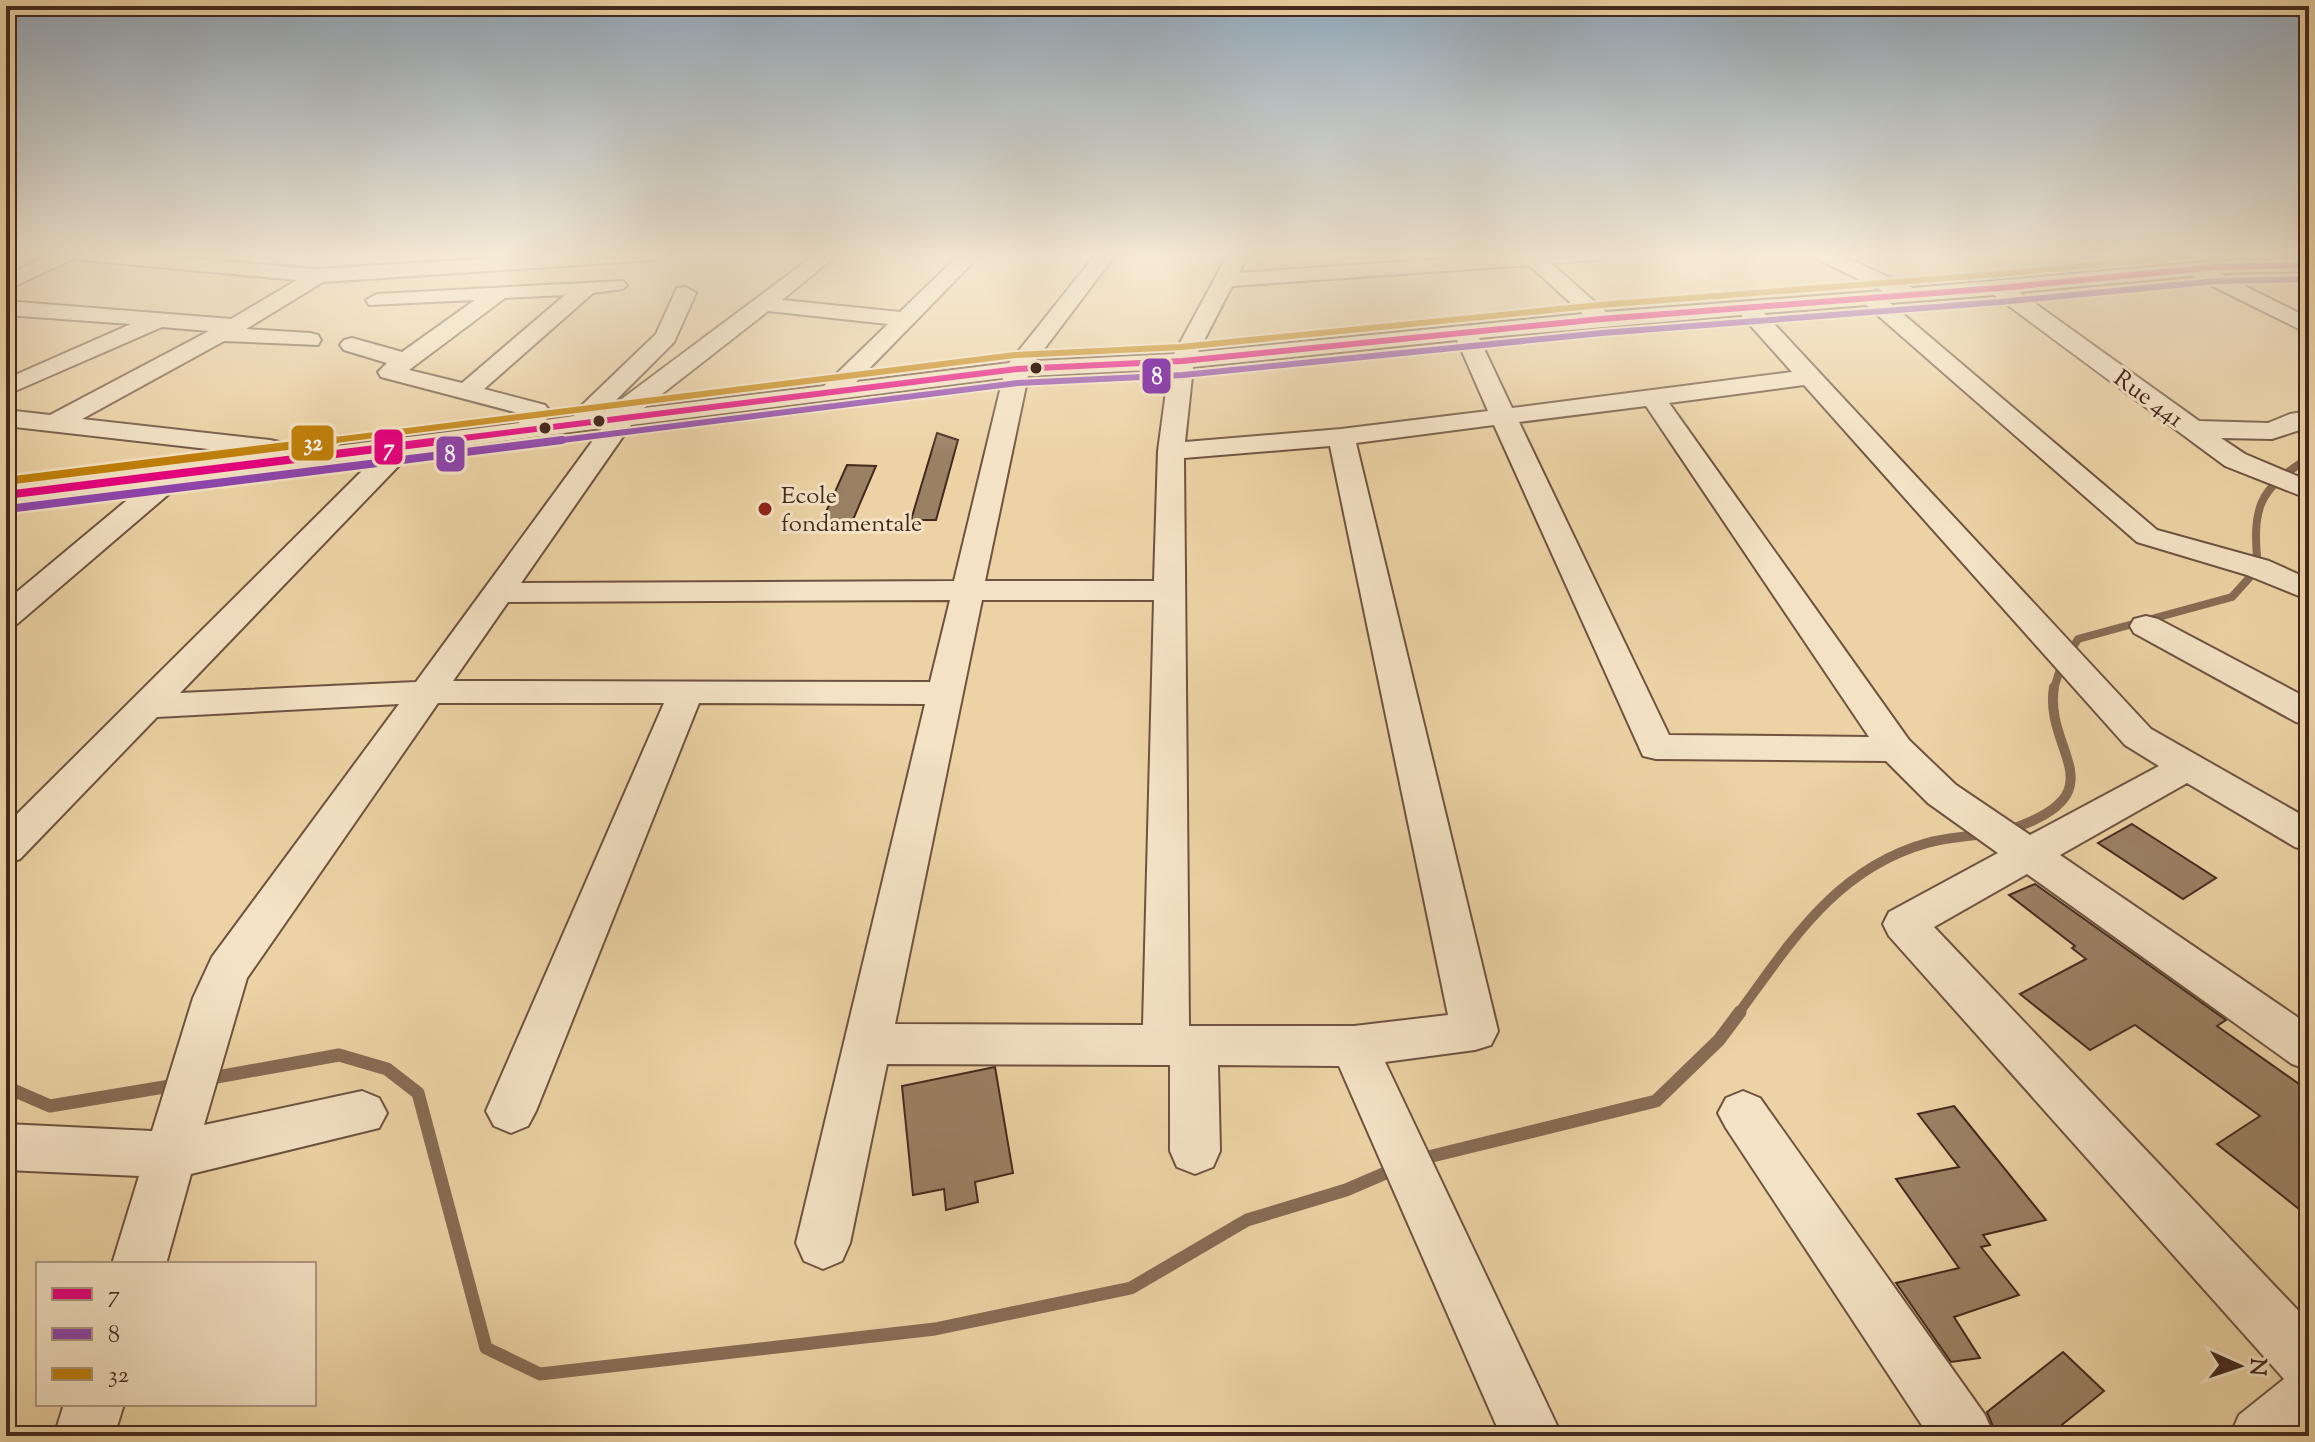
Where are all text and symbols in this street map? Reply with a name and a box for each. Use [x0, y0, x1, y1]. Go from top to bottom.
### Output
line badge: 8 [1141, 357, 1172, 395]
unlabelled marker [1028, 360, 1044, 376]
text: 8 [1151, 363, 1163, 395]
street label: Rue 441 [2106, 363, 2190, 437]
unlabelled marker [591, 413, 607, 429]
unlabelled marker [537, 420, 553, 436]
line badge: 32 [290, 424, 335, 462]
line badge: 7 [373, 428, 404, 466]
text: 32 [303, 429, 323, 461]
text: 7 [383, 434, 395, 466]
line badge: 8 [435, 435, 466, 473]
text: 8 [444, 441, 456, 473]
place label: Ecole fondamentale [781, 480, 922, 542]
marker: Ecole fondamentale [756, 500, 774, 518]
legend [36, 1262, 316, 1406]
text: 7 [108, 1279, 120, 1313]
text: 8 [108, 1319, 120, 1353]
north arrow [2199, 1326, 2279, 1406]
text: N [2240, 1357, 2272, 1377]
text: 32 [108, 1359, 129, 1393]

